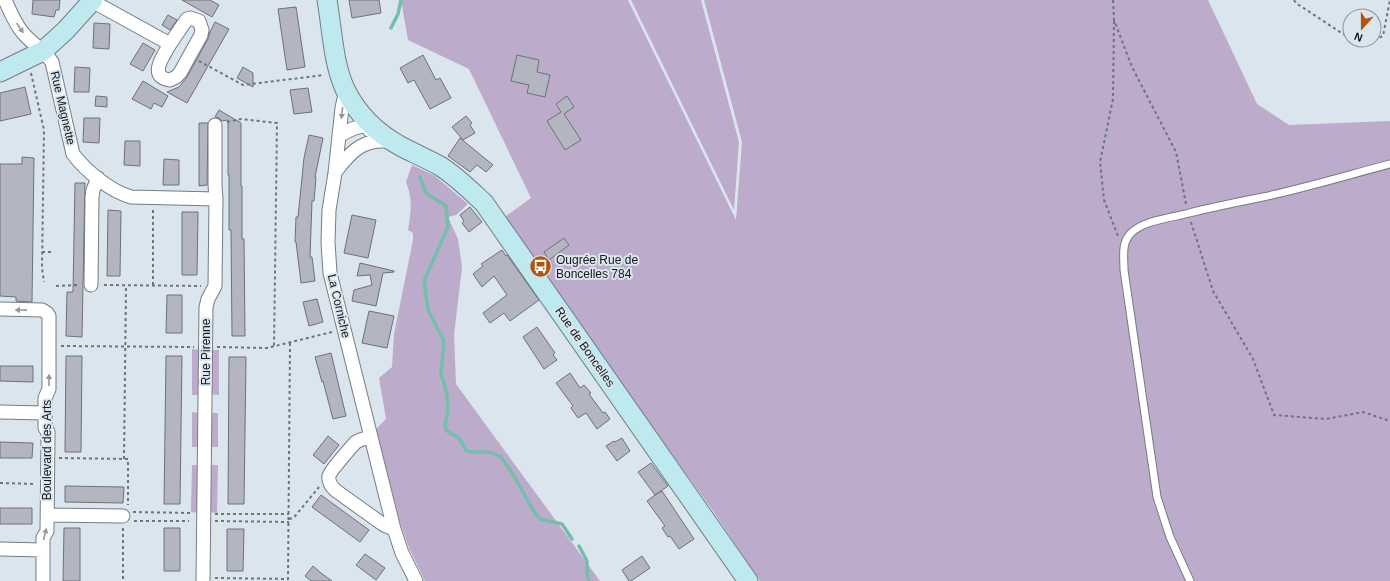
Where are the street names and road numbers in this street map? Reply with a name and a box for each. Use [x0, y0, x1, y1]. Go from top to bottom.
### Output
street label: Rue Magnette [48, 70, 78, 147]
street label: La Corniche [325, 273, 353, 339]
street label: Rue de Boncelles [552, 304, 618, 390]
street label: Rue Pirenne [199, 318, 213, 385]
street label: Boulevard des Arts [40, 400, 54, 500]

